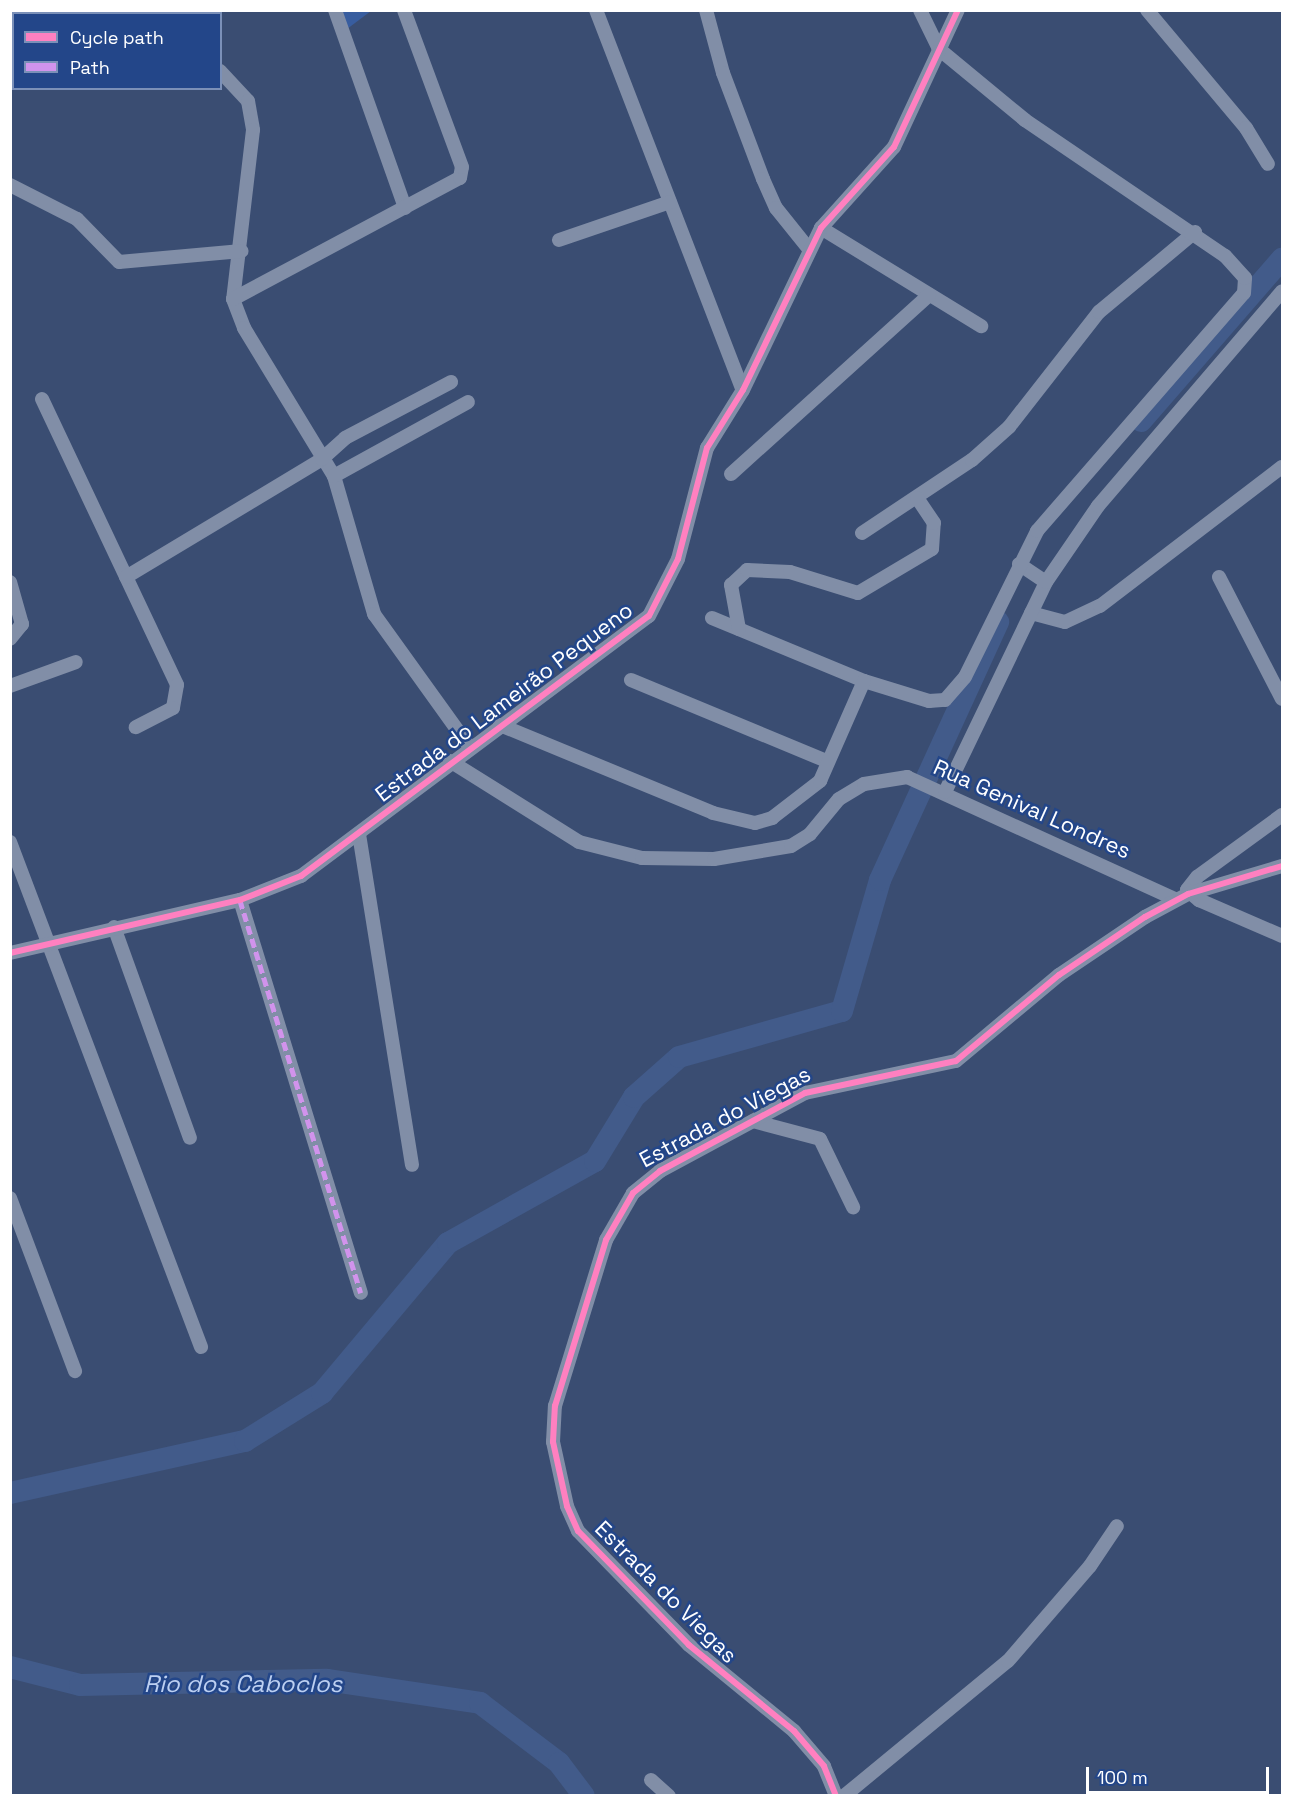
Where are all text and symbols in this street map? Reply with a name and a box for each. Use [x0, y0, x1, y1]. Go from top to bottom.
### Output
legend [12, 12, 222, 90]
text: Cycle path [70, 26, 164, 49]
text: Path [70, 56, 110, 79]
street label: Estrada do Lameirão Pequeno [370, 597, 638, 807]
street label: Rua Genival Londres [929, 754, 1135, 864]
street label: Estrada do Viegas [635, 1061, 815, 1173]
street label: Estrada do Viegas [589, 1515, 743, 1669]
water label: Rio dos Caboclos [144, 1670, 342, 1698]
scale bar [1089, 1755, 1272, 1793]
text: 100 m [1097, 1766, 1148, 1789]

